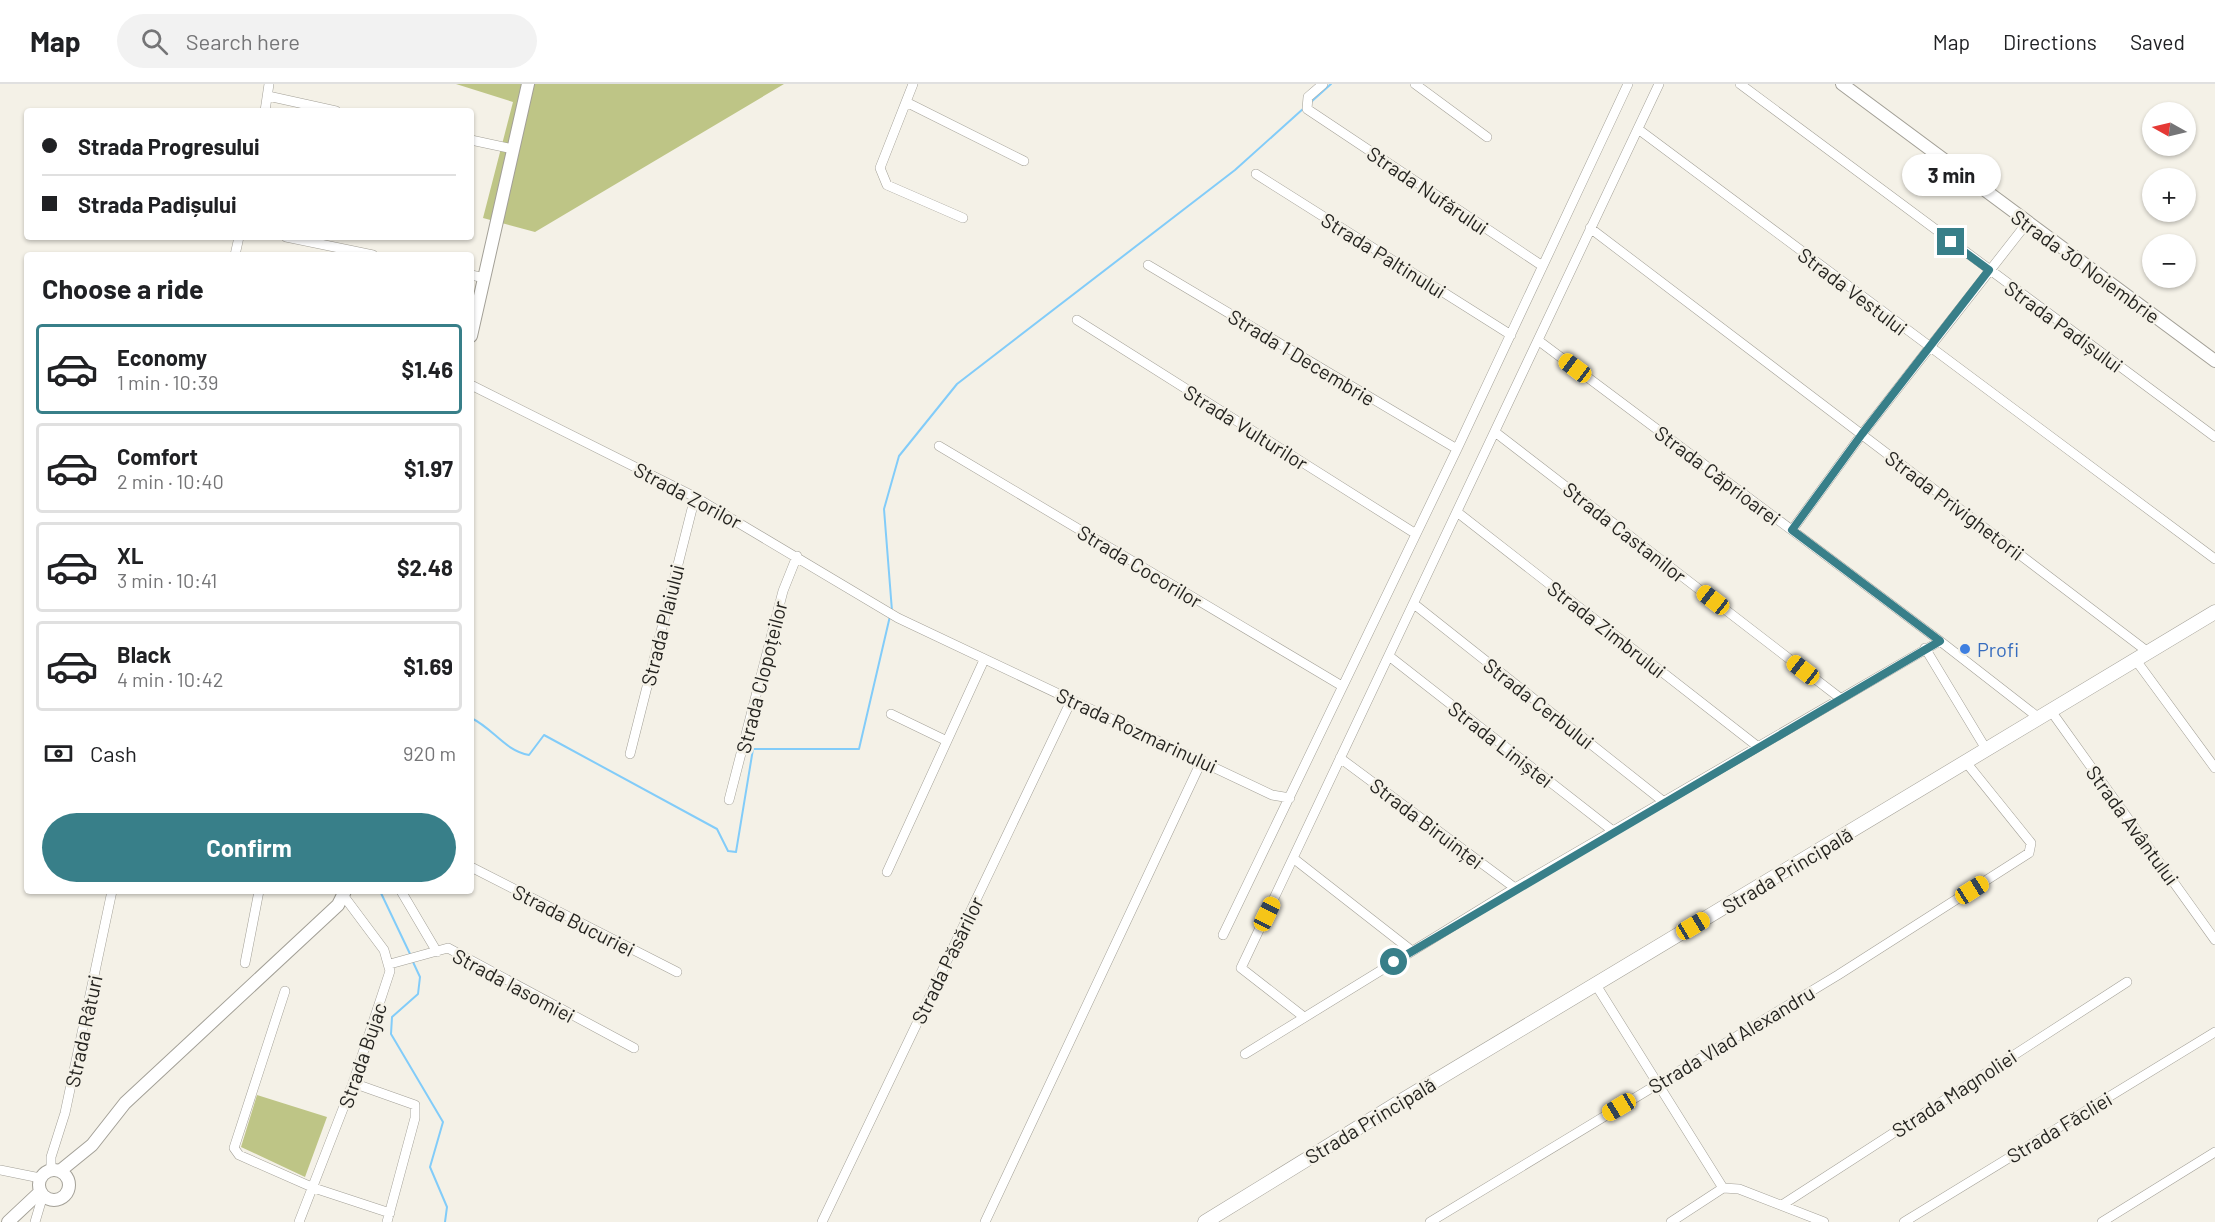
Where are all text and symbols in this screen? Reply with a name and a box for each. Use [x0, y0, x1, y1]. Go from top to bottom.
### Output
search box [117, 14, 537, 68]
text: Map [30, 24, 81, 58]
icon: search [138, 25, 171, 58]
text: Search here [186, 28, 300, 54]
text: Map [1933, 29, 1970, 54]
text: Directions [2003, 29, 2097, 54]
text: Saved [2130, 29, 2185, 54]
north arrow [2142, 102, 2196, 156]
map controls [2142, 102, 2196, 288]
text: Strada Progresului [78, 133, 260, 159]
street label: Strada Nufărului [1363, 141, 1493, 239]
callout: 3 min [1902, 155, 2000, 197]
text: 3 min [1928, 163, 1975, 187]
button: + [2142, 168, 2196, 222]
text: Strada Padișului [78, 191, 237, 217]
street label: Strada 30 Noiembrie [2007, 204, 2165, 328]
street label: Strada Paltinului [1317, 207, 1451, 303]
route end [1937, 228, 1964, 255]
button: − [2142, 234, 2196, 288]
street label: Strada Vestului [1794, 242, 1912, 340]
text: Choose a ride [42, 272, 204, 304]
street label: Strada Padișului [2000, 275, 2128, 377]
street label: Strada 1 Decembrie [1224, 304, 1380, 410]
icon: car [45, 342, 99, 396]
text: Economy [117, 344, 207, 370]
car [1555, 350, 1595, 386]
text: $1.46 [402, 356, 453, 382]
text: 1 min · 10:39 [117, 370, 218, 394]
street label: Strada Vulturilor [1180, 379, 1312, 475]
street label: Strada Căprioarei [1650, 420, 1786, 530]
icon: car [45, 441, 99, 495]
text: Comfort [117, 443, 198, 469]
street label: Strada Privighetorii [1881, 445, 2029, 565]
text: $1.97 [404, 455, 453, 481]
street label: Strada Zorilor [630, 457, 746, 533]
text: 2 min · 10:40 [117, 469, 224, 493]
street label: Strada Castanilor [1559, 477, 1691, 587]
street label: Strada Cocorilor [1073, 519, 1207, 613]
icon: car [45, 540, 99, 594]
text: XL [117, 542, 143, 568]
text: $2.48 [397, 554, 453, 580]
street label: Strada Plaiului [635, 562, 689, 688]
text: 3 min · 10:41 [117, 568, 217, 592]
street label: Strada Zimbrului [1543, 575, 1671, 683]
car [1693, 582, 1733, 618]
street label: Strada Clopoțeilor [730, 598, 792, 756]
place label: Profi [1977, 637, 2019, 661]
icon: car [45, 639, 99, 693]
text: Black [117, 641, 171, 667]
marker: Profi [1958, 642, 1972, 656]
street label: Strada Cerbului [1479, 652, 1599, 754]
car [1783, 652, 1823, 688]
text: $1.69 [403, 653, 453, 679]
text: 4 min · 10:42 [117, 667, 223, 691]
street label: Strada Rozmarinului [1053, 682, 1221, 778]
street label: Strada Liniștei [1444, 696, 1558, 792]
icon: cash [42, 737, 75, 770]
text: Cash [90, 740, 137, 766]
text: 920 m [403, 741, 456, 765]
street label: Strada Avântului [2082, 761, 2184, 889]
street label: Strada Biruinței [1366, 773, 1488, 873]
button: Confirm [42, 813, 456, 882]
street label: Strada Principală [1717, 822, 1857, 918]
car [1952, 873, 1992, 907]
street label: Strada Bucuriei [509, 879, 639, 961]
street label: Strada Păsărilor [906, 892, 988, 1028]
car [1251, 894, 1283, 934]
car [1673, 909, 1713, 943]
street label: Strada Iasomiei [449, 943, 579, 1027]
route start [1380, 948, 1407, 975]
street label: Strada Râturi [59, 973, 107, 1089]
street label: Strada Vlad Alexandru [1644, 980, 1818, 1098]
street label: Strada Bujac [333, 999, 391, 1111]
street label: Strada Magnoliei [1887, 1044, 2021, 1142]
street label: Strada Principală [1300, 1072, 1440, 1168]
street label: Strada Făcliei [2002, 1086, 2116, 1168]
car [1599, 1090, 1639, 1124]

